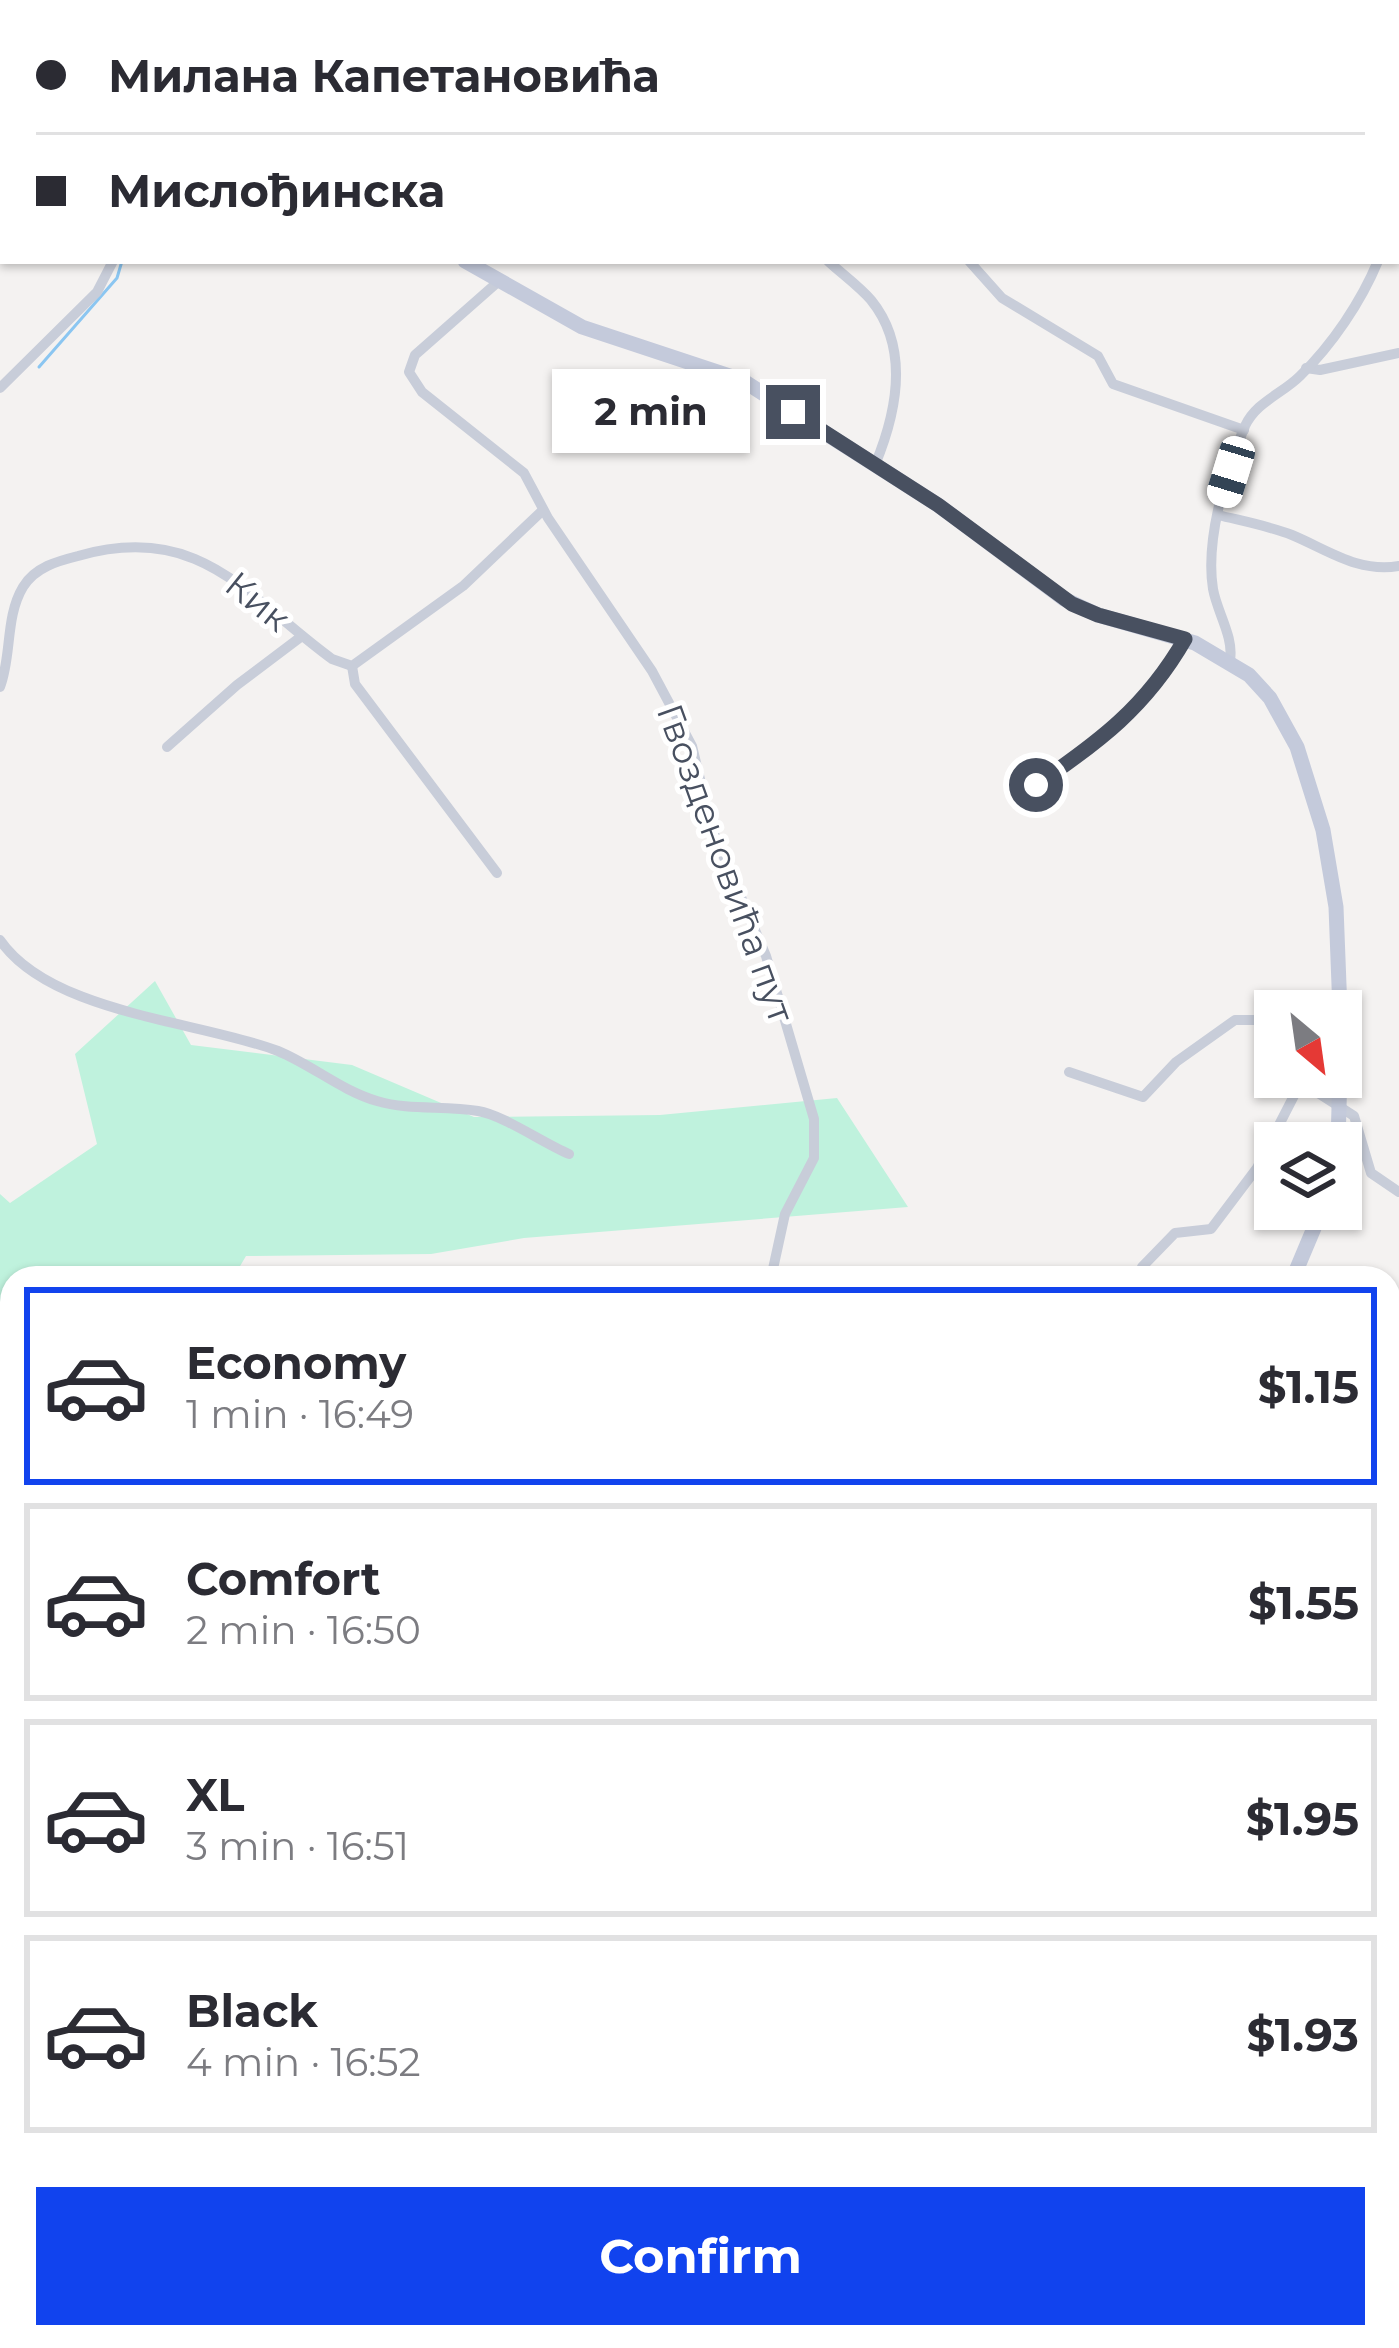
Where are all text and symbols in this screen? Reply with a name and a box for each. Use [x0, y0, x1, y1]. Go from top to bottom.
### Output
text: Милана Капетановића [108, 48, 660, 103]
text: Мислођинска [108, 163, 445, 218]
callout: 2 min [553, 370, 751, 454]
route end [766, 385, 820, 439]
text: 2 min [594, 387, 708, 435]
car [1203, 432, 1259, 512]
street label: Кик [217, 562, 299, 640]
street label: Гвозденовића пут [648, 698, 804, 1028]
route start [1009, 758, 1063, 812]
north arrow [1254, 990, 1362, 1098]
map controls [1254, 990, 1362, 1230]
button: layers [1254, 1122, 1362, 1230]
icon: car [42, 1332, 150, 1440]
text: Economy [186, 1335, 406, 1390]
text: $1.15 [1258, 1359, 1359, 1414]
text: 1 min · 16:49 [186, 1390, 414, 1438]
icon: car [42, 1548, 150, 1656]
text: Comfort [186, 1551, 381, 1606]
text: $1.55 [1248, 1575, 1359, 1630]
text: 2 min · 16:50 [186, 1606, 421, 1654]
icon: car [42, 1764, 150, 1872]
text: XL [186, 1767, 244, 1822]
text: $1.95 [1246, 1791, 1359, 1846]
text: 3 min · 16:51 [186, 1822, 409, 1870]
icon: car [42, 1980, 150, 2088]
text: Black [186, 1983, 318, 2038]
text: $1.93 [1246, 2007, 1359, 2062]
text: 4 min · 16:52 [186, 2038, 421, 2086]
button: Confirm [36, 2187, 1365, 2325]

